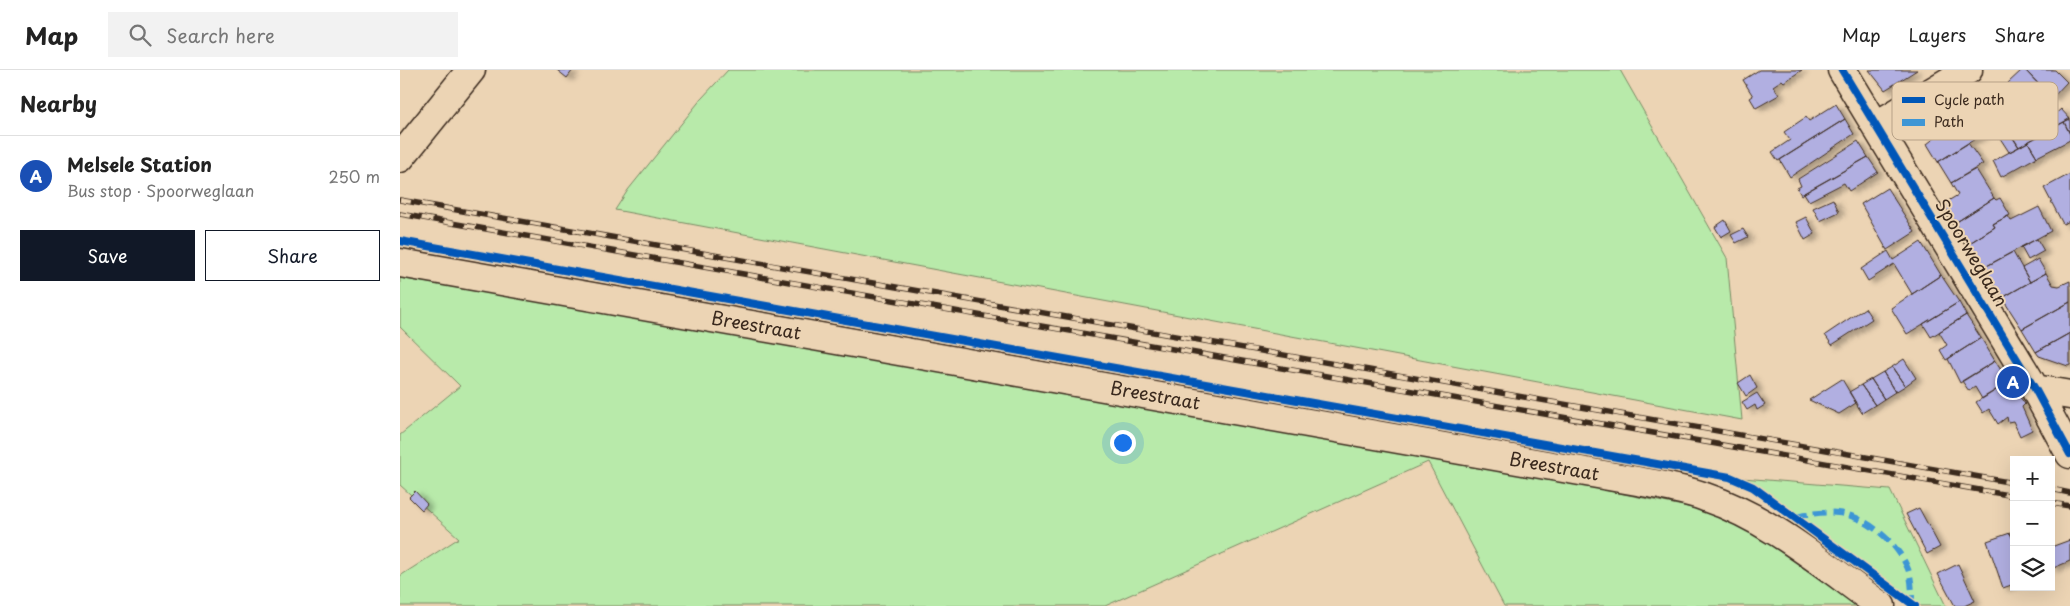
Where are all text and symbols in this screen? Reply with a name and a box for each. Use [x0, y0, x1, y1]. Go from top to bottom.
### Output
search box [108, 12, 458, 57]
text: Map [25, 17, 78, 53]
icon: search [126, 21, 154, 49]
text: Search here [166, 21, 275, 49]
text: Map [1842, 21, 1881, 48]
text: Layers [1909, 21, 1966, 48]
text: Share [1994, 21, 2045, 48]
legend [1892, 82, 2058, 140]
text: Nearby [20, 87, 97, 119]
text: Cycle path [1934, 89, 2005, 110]
text: Path [1934, 111, 1964, 132]
text: Melsele Station [67, 150, 212, 178]
text: A [30, 164, 42, 188]
text: 250 m [329, 164, 380, 188]
text: Bus stop · Spoorweglaan [67, 178, 254, 202]
street label: Spoorweglaan [1929, 193, 2015, 311]
button: Save [20, 230, 195, 281]
button: Share [205, 230, 380, 281]
street label: Breestraat [709, 303, 803, 346]
pin: A [1997, 363, 2029, 401]
street label: Breestraat [1108, 373, 1202, 416]
your location [1110, 430, 1136, 456]
street label: Breestraat [1507, 444, 1601, 487]
map controls [2010, 456, 2055, 591]
button: + [2010, 456, 2055, 501]
button: − [2010, 501, 2055, 546]
button: layers [2010, 546, 2055, 591]

